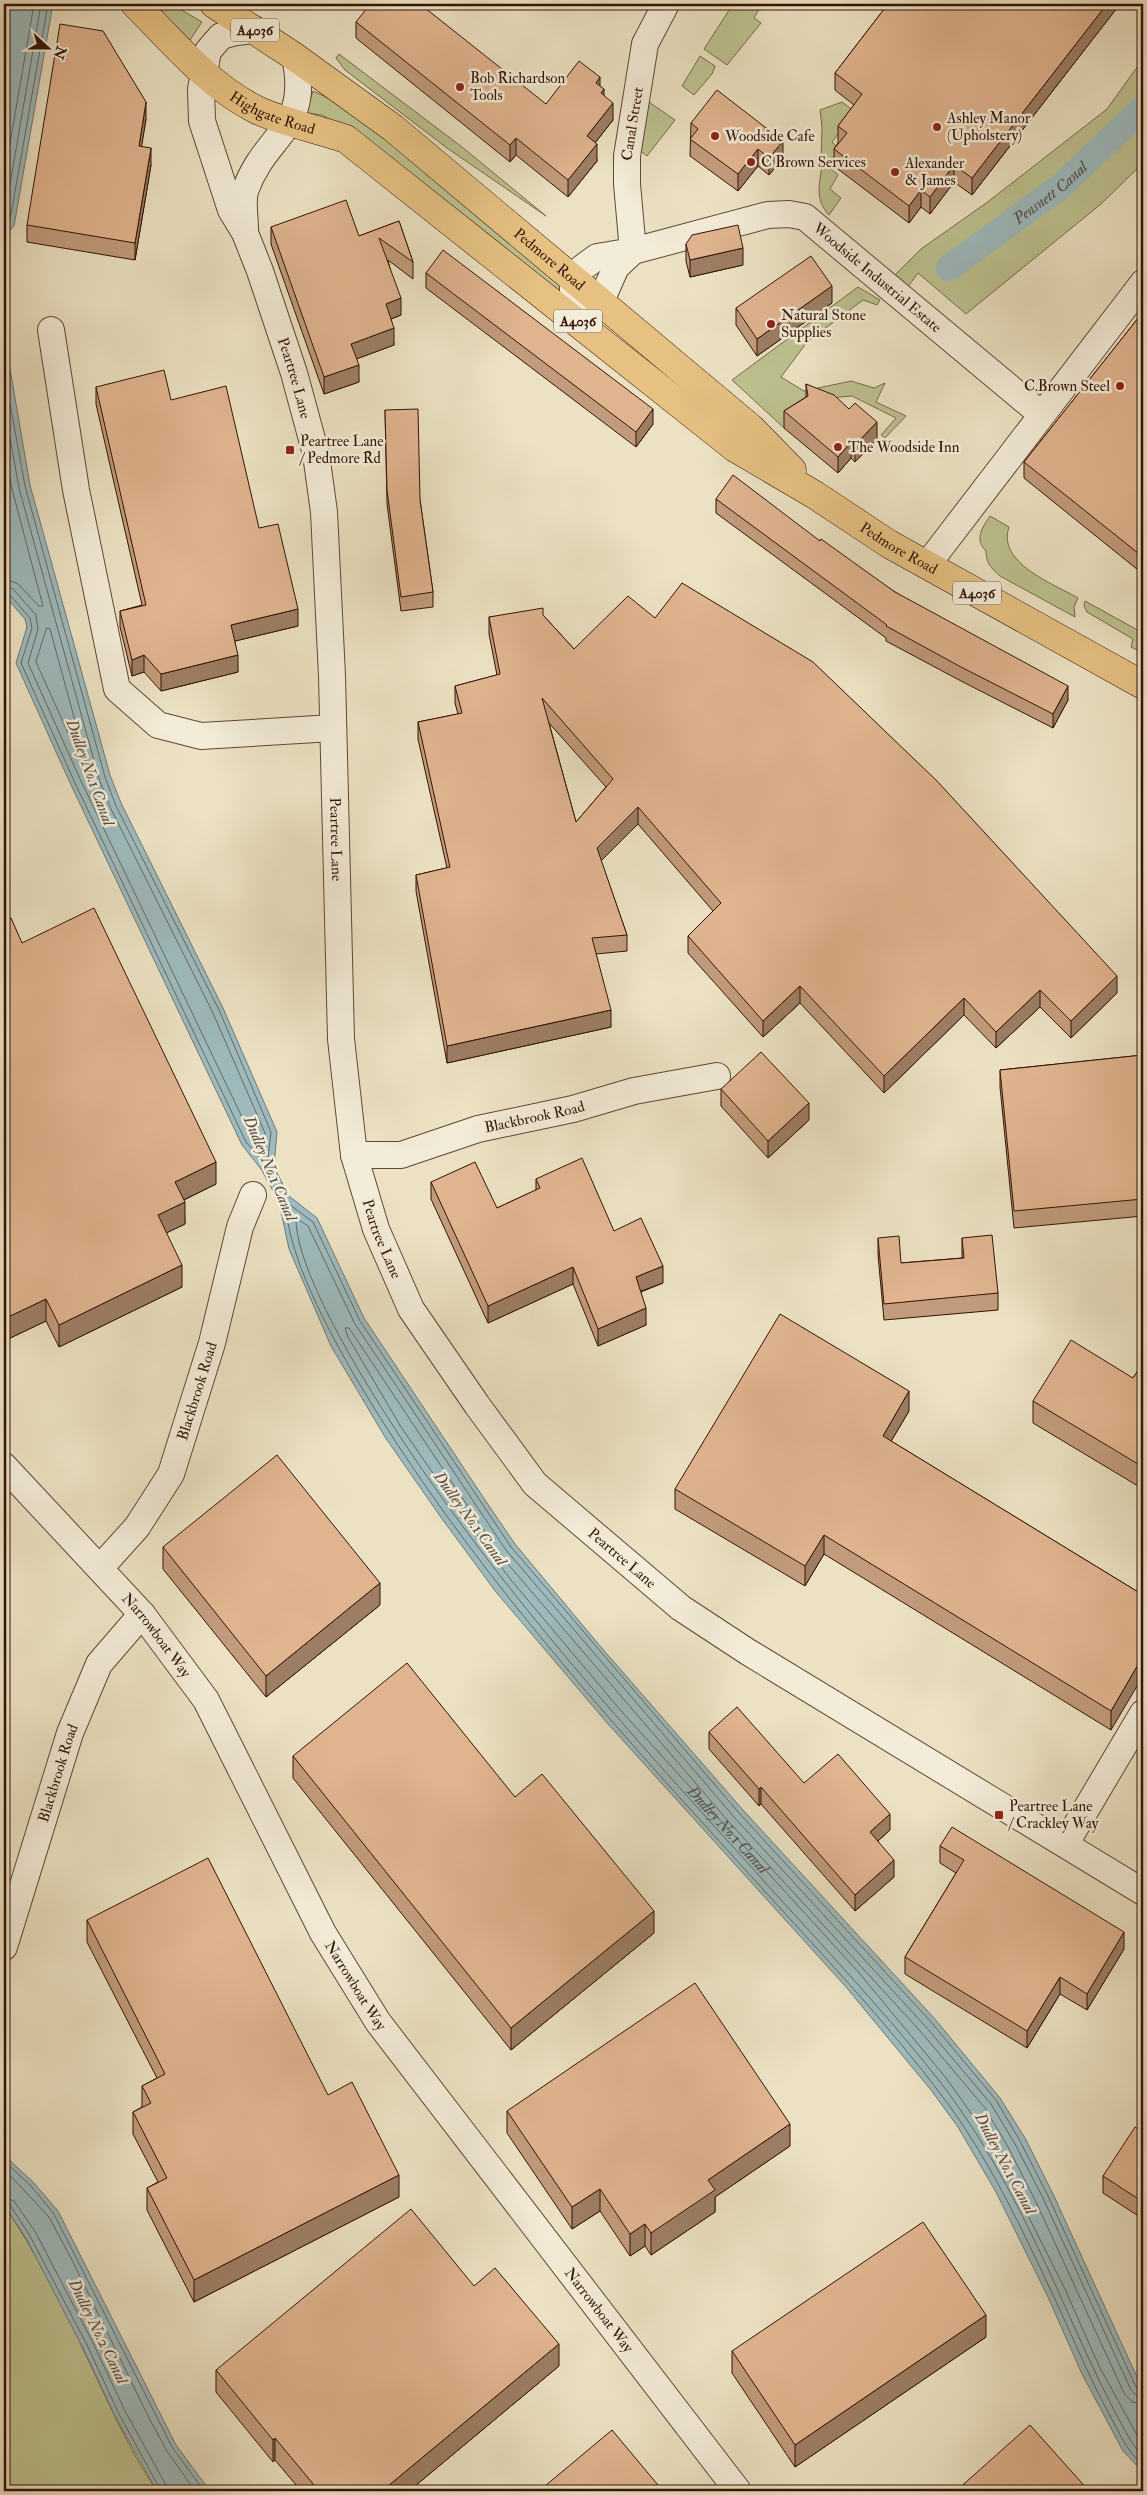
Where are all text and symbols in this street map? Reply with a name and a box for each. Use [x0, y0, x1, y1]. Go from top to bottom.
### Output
road number: A4036 [231, 18, 279, 42]
north arrow [22, 22, 72, 72]
text: N [49, 43, 70, 62]
place label: Bob Richardson Tools [470, 69, 566, 105]
marker: Bob Richardson Tools [454, 81, 466, 93]
street label: Canal Street [617, 85, 648, 162]
street label: Highgate Road [226, 87, 318, 139]
place label: Ashley Manor (Upholstery) [946, 109, 1031, 146]
marker: Ashley Manor (Upholstery) [931, 121, 943, 133]
place label: Woodside Cafe [724, 127, 815, 146]
marker: Woodside Cafe [709, 130, 721, 142]
place label: C Brown Services [761, 153, 866, 172]
place label: Alexander & James [904, 154, 965, 191]
marker: C Brown Services [745, 156, 757, 168]
water label: Pensnett Canal [1008, 157, 1093, 230]
marker: Alexander & James [889, 166, 901, 178]
street label: Woodside Industrial Estate [808, 218, 945, 337]
street label: Pedmore Road [510, 224, 589, 295]
place label: Natural Stone Supplies [781, 306, 866, 343]
road number: A4036 [554, 310, 602, 332]
marker: Natural Stone Supplies [765, 318, 777, 330]
street label: Peartree Lane [273, 335, 315, 421]
place label: C.Brown Steel [1024, 377, 1110, 396]
marker: C.Brown Steel [1114, 380, 1126, 392]
place label: Peartree Lane / Pedmore Rd [299, 432, 384, 468]
place label: The Woodside Inn [848, 438, 960, 457]
marker: The Woodside Inn [832, 441, 844, 453]
marker: Peartree Lane / Pedmore Rd [284, 444, 296, 456]
street label: Pedmore Road [856, 518, 941, 579]
road number: A4036 [953, 582, 1001, 604]
water label: Dudley No.1 Canal [61, 715, 119, 830]
street label: Peartree Lane [325, 797, 346, 881]
street label: Blackbrook Road [483, 1097, 588, 1137]
water label: Dudley No.1 Canal [239, 1112, 302, 1225]
street label: Peartree Lane [358, 1197, 406, 1282]
street label: Blackbrook Road [173, 1339, 222, 1443]
water label: Dudley No.1 Canal [429, 1467, 512, 1571]
street label: Peartree Lane [584, 1524, 660, 1593]
street label: Narrowboat Way [117, 1589, 195, 1682]
street label: Blackbrook Road [34, 1721, 83, 1825]
water label: Dudley No.1 Canal [682, 1781, 774, 1879]
place label: Peartree Lane / Crackley Way [1008, 1797, 1099, 1833]
marker: Peartree Lane / Crackley Way [993, 1809, 1005, 1821]
street label: Narrowboat Way [320, 1937, 390, 2035]
water label: Dudley No.1 Canal [970, 2108, 1041, 2219]
street label: Narrowboat Way [560, 2264, 638, 2357]
water label: Dudley No.2 Canal [64, 2275, 133, 2388]

